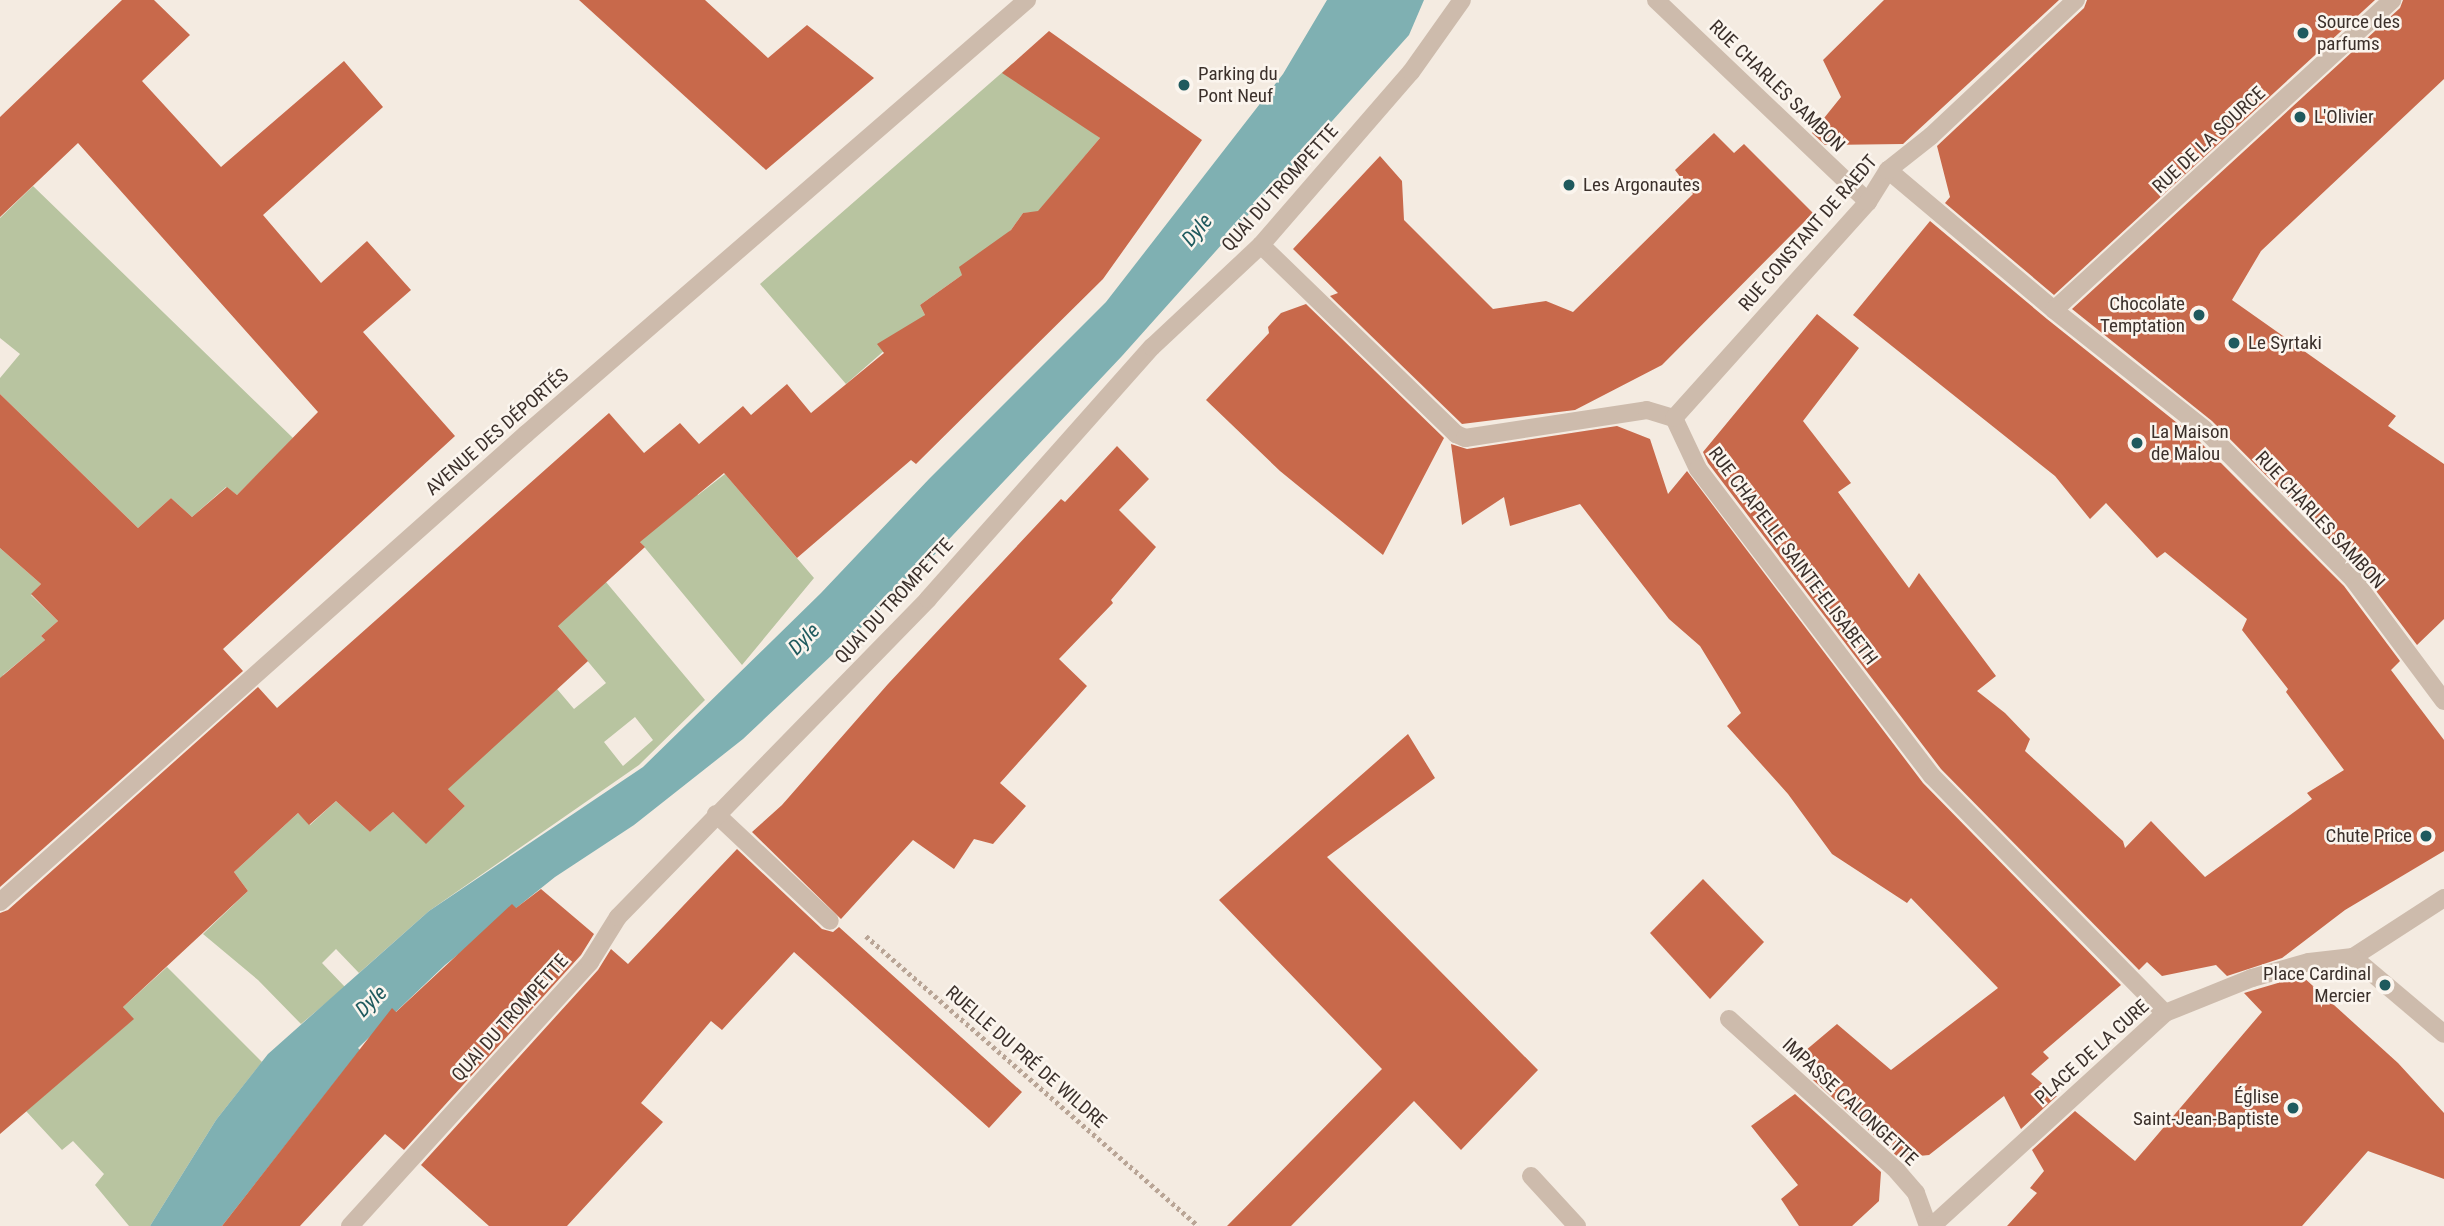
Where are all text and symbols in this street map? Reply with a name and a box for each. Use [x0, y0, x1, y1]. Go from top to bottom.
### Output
place label: Source des parfums [2317, 11, 2400, 55]
street label: RUE CHARLES SAMBON [1704, 15, 1850, 157]
marker: Source des parfums [2295, 25, 2311, 41]
place label: Parking du Pont Neuf [1198, 63, 1278, 107]
marker: Parking du Pont Neuf [1176, 77, 1192, 93]
street label: RUE DE LA SOURCE [2148, 82, 2270, 198]
place label: L'Olivier [2314, 106, 2374, 128]
marker: L'Olivier [2292, 109, 2308, 125]
street label: QUAI DU TROMPETTE [1217, 120, 1343, 256]
street label: RUE CONSTANT DE RAEDT [1734, 150, 1882, 316]
place label: Les Argonautes [1583, 174, 1700, 196]
marker: Les Argonautes [1561, 177, 1577, 193]
water label: Dyle [1176, 209, 1218, 251]
place label: Chocolate Temptation [2100, 293, 2185, 337]
marker: Chocolate Temptation [2191, 307, 2207, 323]
place label: Le Syrtaki [2248, 332, 2322, 354]
marker: Le Syrtaki [2226, 335, 2242, 351]
street label: AVENUE DES DÉPORTÉS [421, 364, 573, 500]
place label: La Maison de Malou [2151, 421, 2229, 465]
marker: La Maison de Malou [2129, 435, 2145, 451]
street label: RUE CHAPELLE SAINTE-ELISABETH [1704, 443, 1882, 669]
street label: RUE CHARLES SAMBON [2250, 446, 2390, 594]
street label: QUAI DU TROMPETTE [830, 534, 958, 668]
water label: Dyle [783, 618, 825, 660]
place label: Chute Price [2326, 825, 2412, 847]
marker: Chute Price [2418, 828, 2434, 844]
street label: QUAI DU TROMPETTE [447, 950, 573, 1086]
place label: Place Cardinal Mercier [2263, 963, 2371, 1007]
marker: Place Cardinal Mercier [2377, 977, 2393, 993]
water label: Dyle [350, 980, 392, 1022]
street label: RUELLE DU PRÉ DE WILDRE [941, 981, 1111, 1133]
street label: PLACE DE LA CURE [2030, 995, 2154, 1109]
street label: IMPASSE CALONGETTE [1778, 1034, 1922, 1170]
place label: Église Saint-Jean-Baptiste [2133, 1086, 2279, 1130]
marker: Église Saint-Jean-Baptiste [2285, 1100, 2301, 1116]

